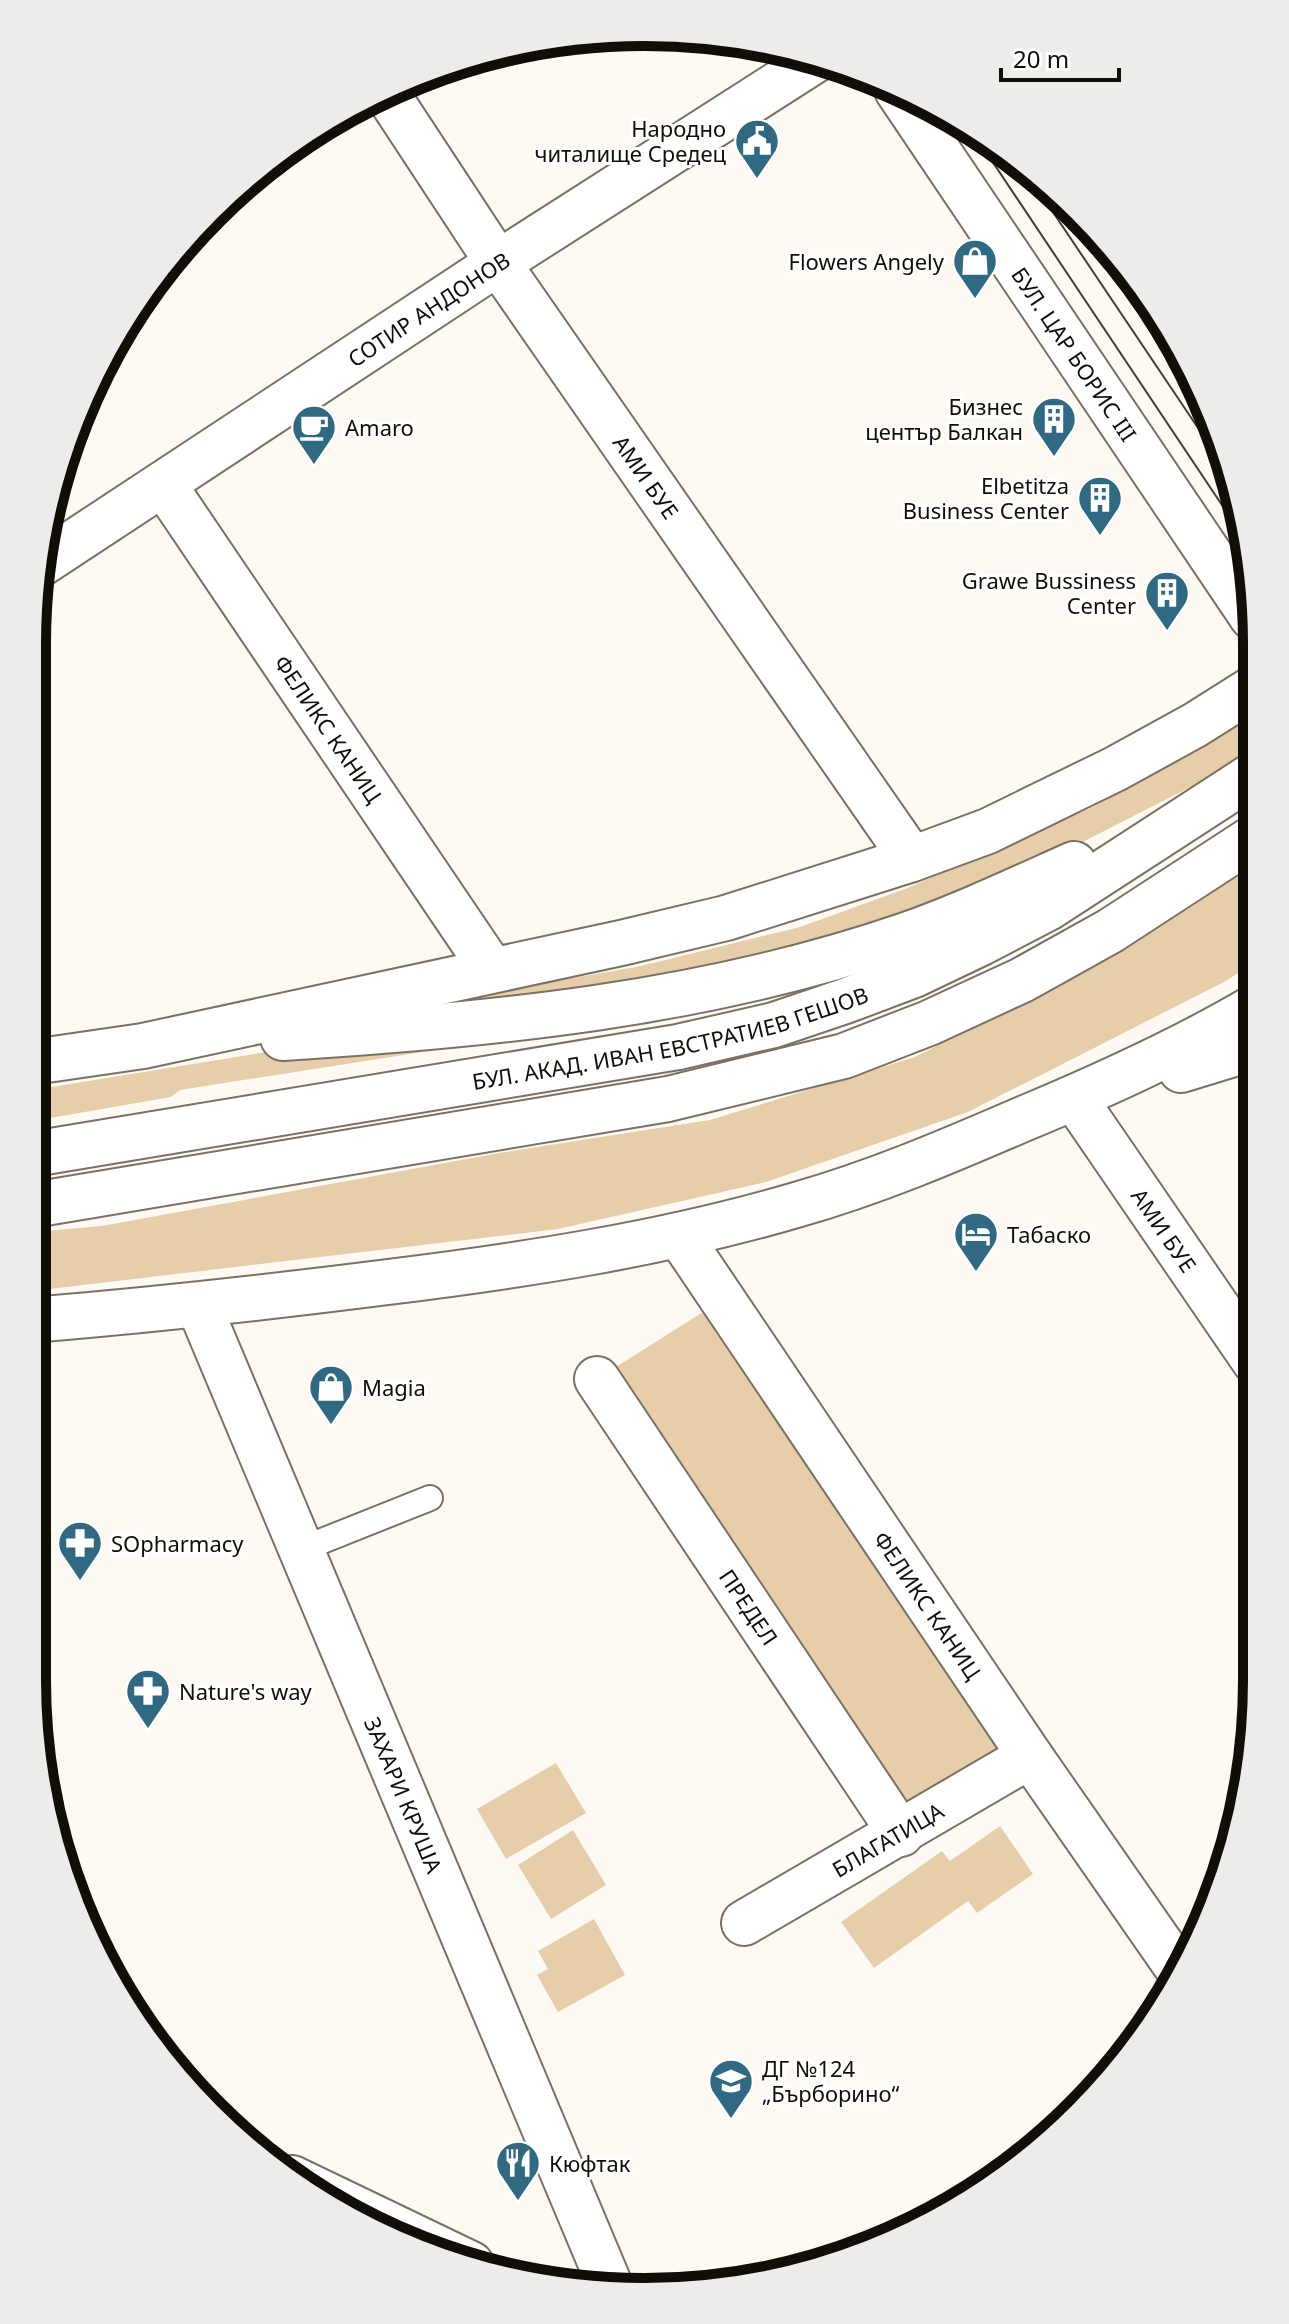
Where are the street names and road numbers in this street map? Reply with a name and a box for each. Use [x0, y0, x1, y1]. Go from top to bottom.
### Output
street label: СОТИР АНДОНОВ [342, 244, 515, 373]
street label: БУЛ. ЦАР БОРИС III [1005, 261, 1144, 447]
street label: АМИ БУЕ [607, 429, 686, 525]
street label: ФЕЛИКС КАНИЦ [268, 649, 390, 809]
street label: БУЛ. АКАД. ИВАН ЕВСТРАТИЕВ ГЕШОВ [470, 979, 872, 1096]
street label: АМИ БУЕ [1125, 1182, 1204, 1278]
street label: ФЕЛИКС КАНИЦ [868, 1525, 989, 1685]
street label: ПРЕДЕЛ [713, 1563, 785, 1651]
street label: ЗАХАРИ КРУША [358, 1712, 450, 1878]
street label: БЛАГАТИЦА [826, 1795, 949, 1884]

